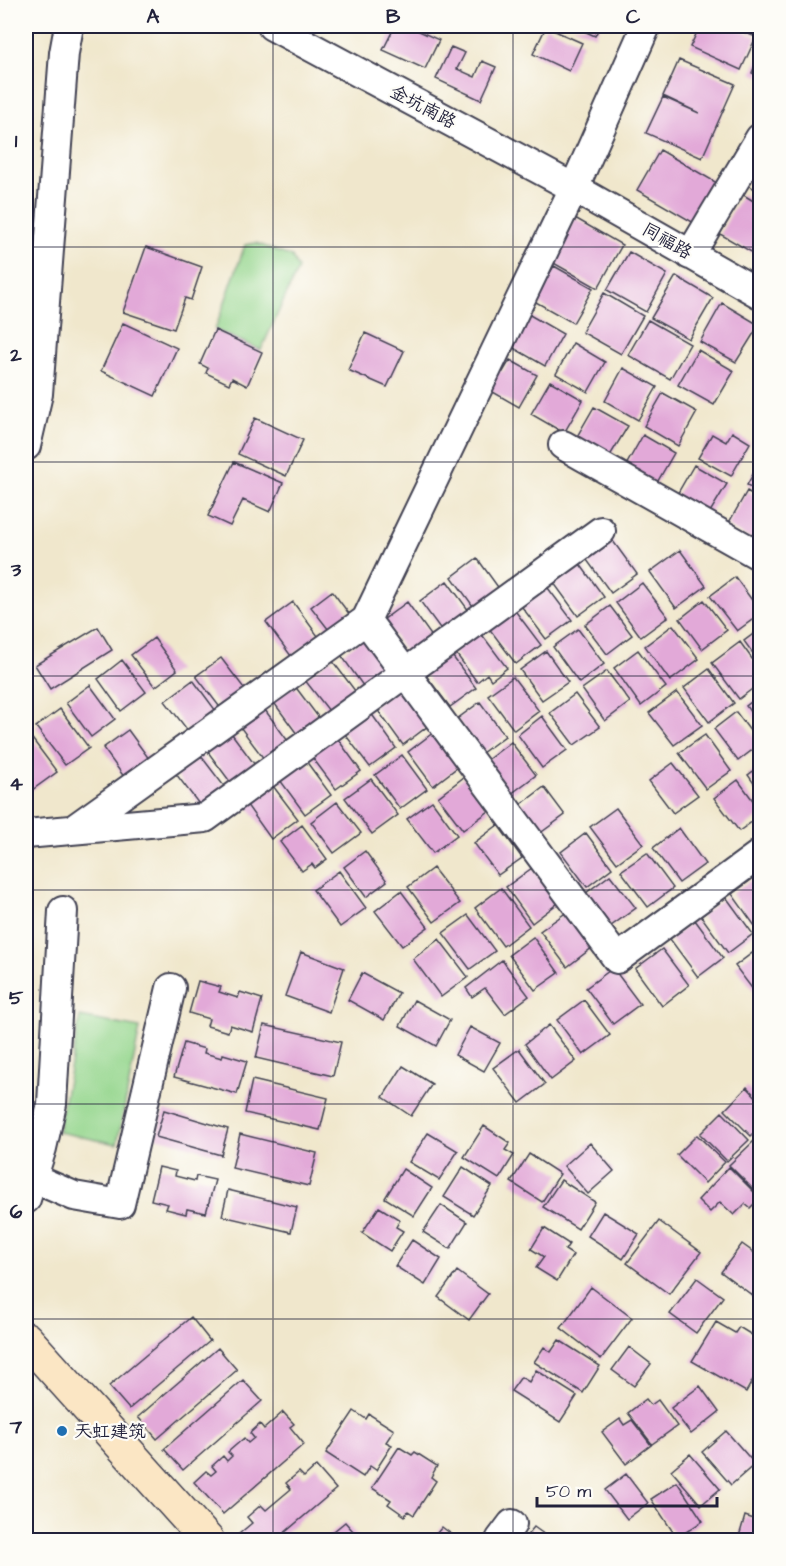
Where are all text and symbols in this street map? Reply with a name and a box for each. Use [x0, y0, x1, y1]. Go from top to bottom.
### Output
text: A [147, 3, 160, 31]
text: B [386, 3, 401, 31]
text: C [626, 3, 641, 31]
street label: 金坑南路 [385, 79, 461, 135]
text: 1 [15, 127, 18, 155]
street label: 同福路 [637, 217, 697, 265]
text: 2 [9, 341, 22, 369]
text: 3 [10, 556, 22, 584]
text: 4 [9, 770, 23, 798]
text: 5 [9, 984, 24, 1012]
text: 6 [10, 1198, 23, 1226]
text: 7 [9, 1413, 23, 1441]
place label: 天虹建筑 [74, 1419, 146, 1444]
marker: 天虹建筑 [55, 1424, 69, 1438]
scale bar [537, 1470, 717, 1508]
text: 50 m [546, 1479, 591, 1504]

